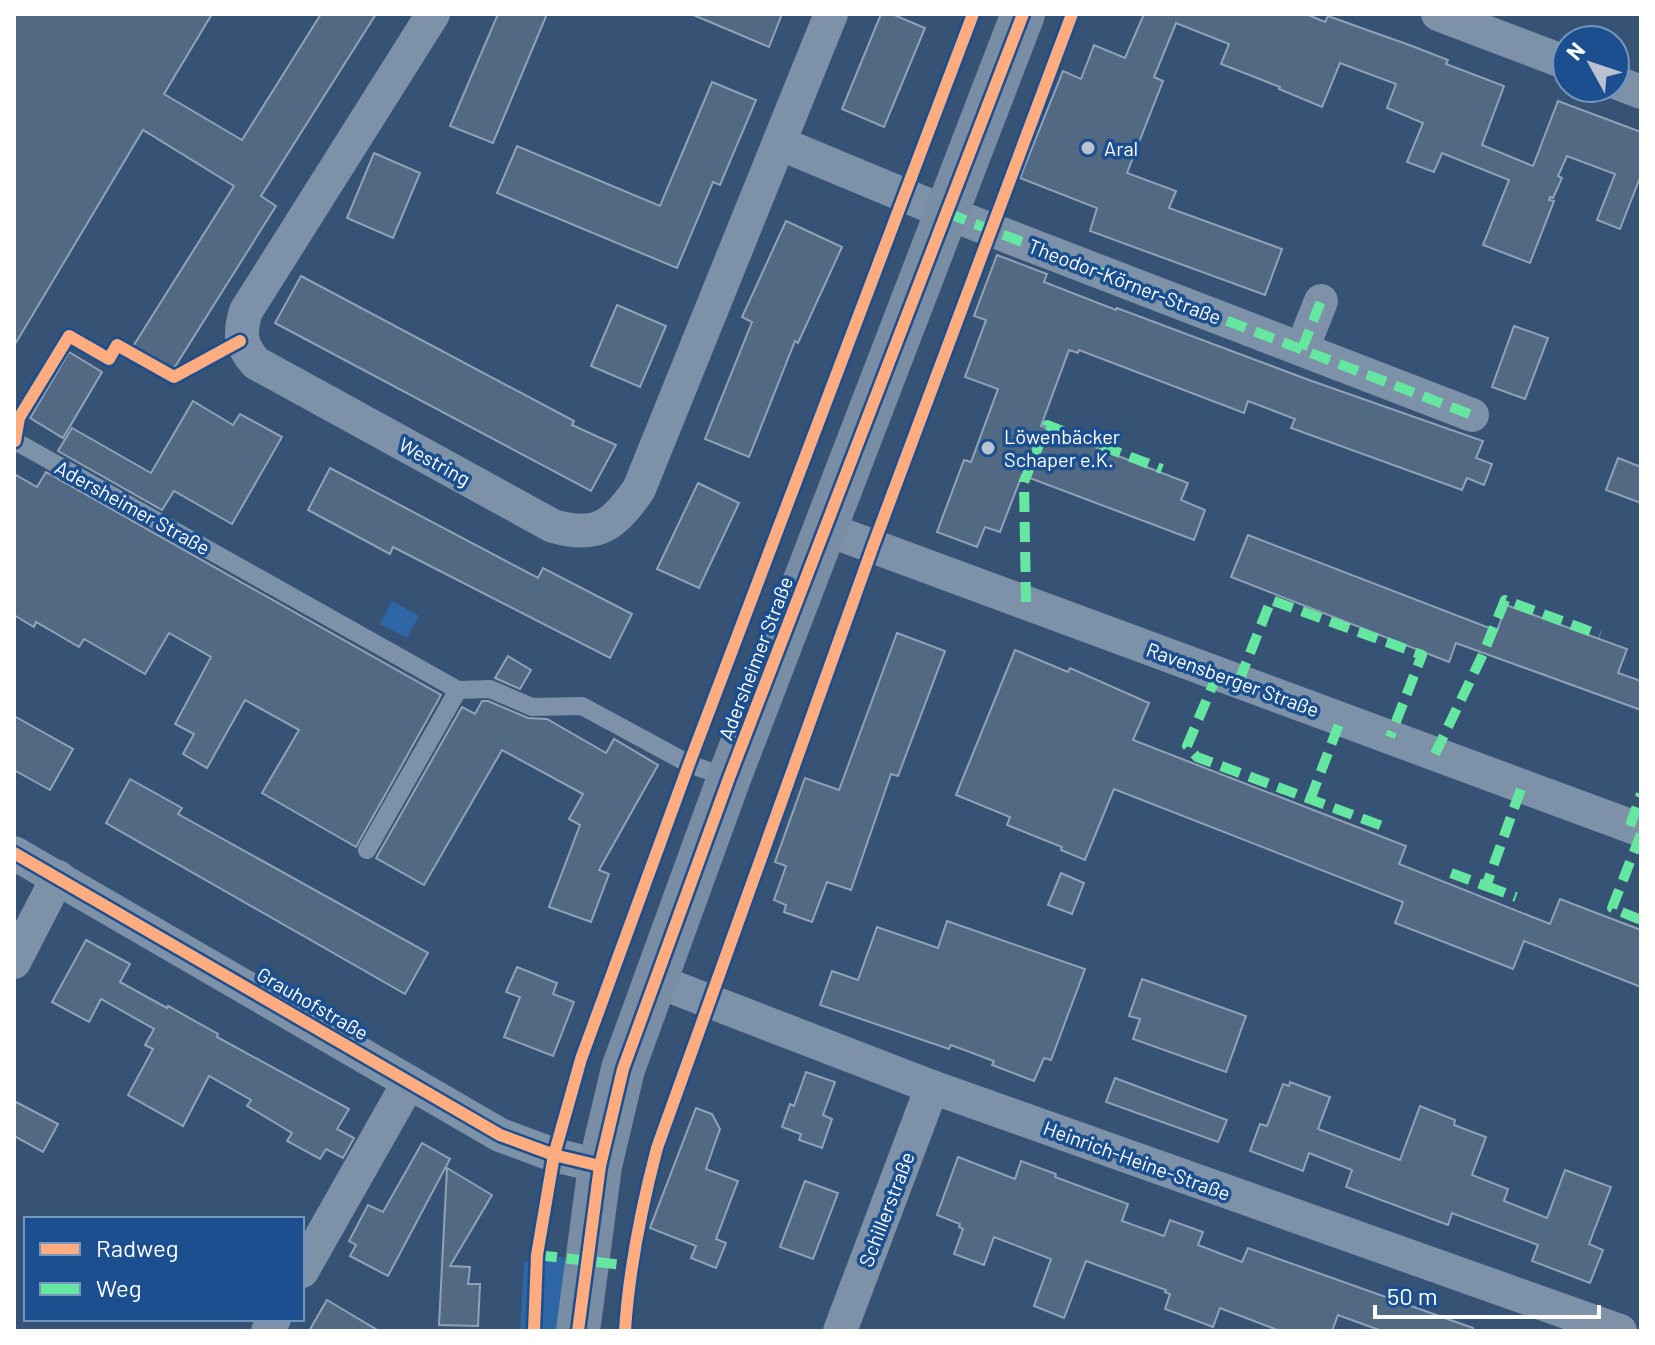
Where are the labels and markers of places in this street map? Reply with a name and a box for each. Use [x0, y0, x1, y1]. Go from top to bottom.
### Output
place label: Aral [1104, 136, 1138, 160]
marker: Aral [1079, 139, 1097, 157]
place label: Löwenbäcker Schaper e.K. [1004, 424, 1120, 471]
marker: Löwenbäcker Schaper e.K. [979, 439, 997, 457]

